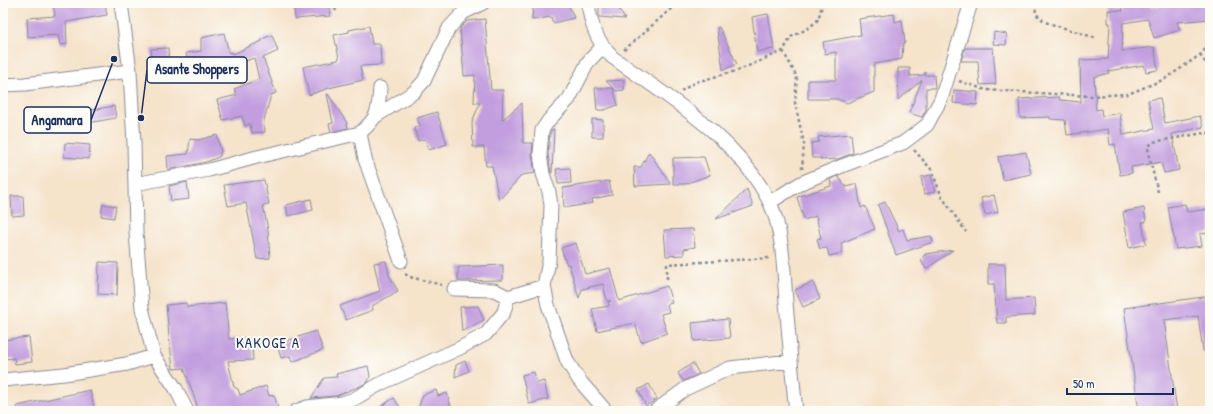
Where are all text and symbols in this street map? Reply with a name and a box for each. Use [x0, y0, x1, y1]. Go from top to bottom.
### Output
callout: Asante Shoppers [147, 57, 247, 83]
text: Asante Shoppers [155, 59, 240, 80]
callout: Angamara [24, 107, 91, 133]
text: Angamara [32, 110, 83, 131]
district label: KAKOGE A [236, 332, 300, 353]
scale bar [1067, 370, 1173, 396]
text: 50 m [1073, 375, 1094, 392]

